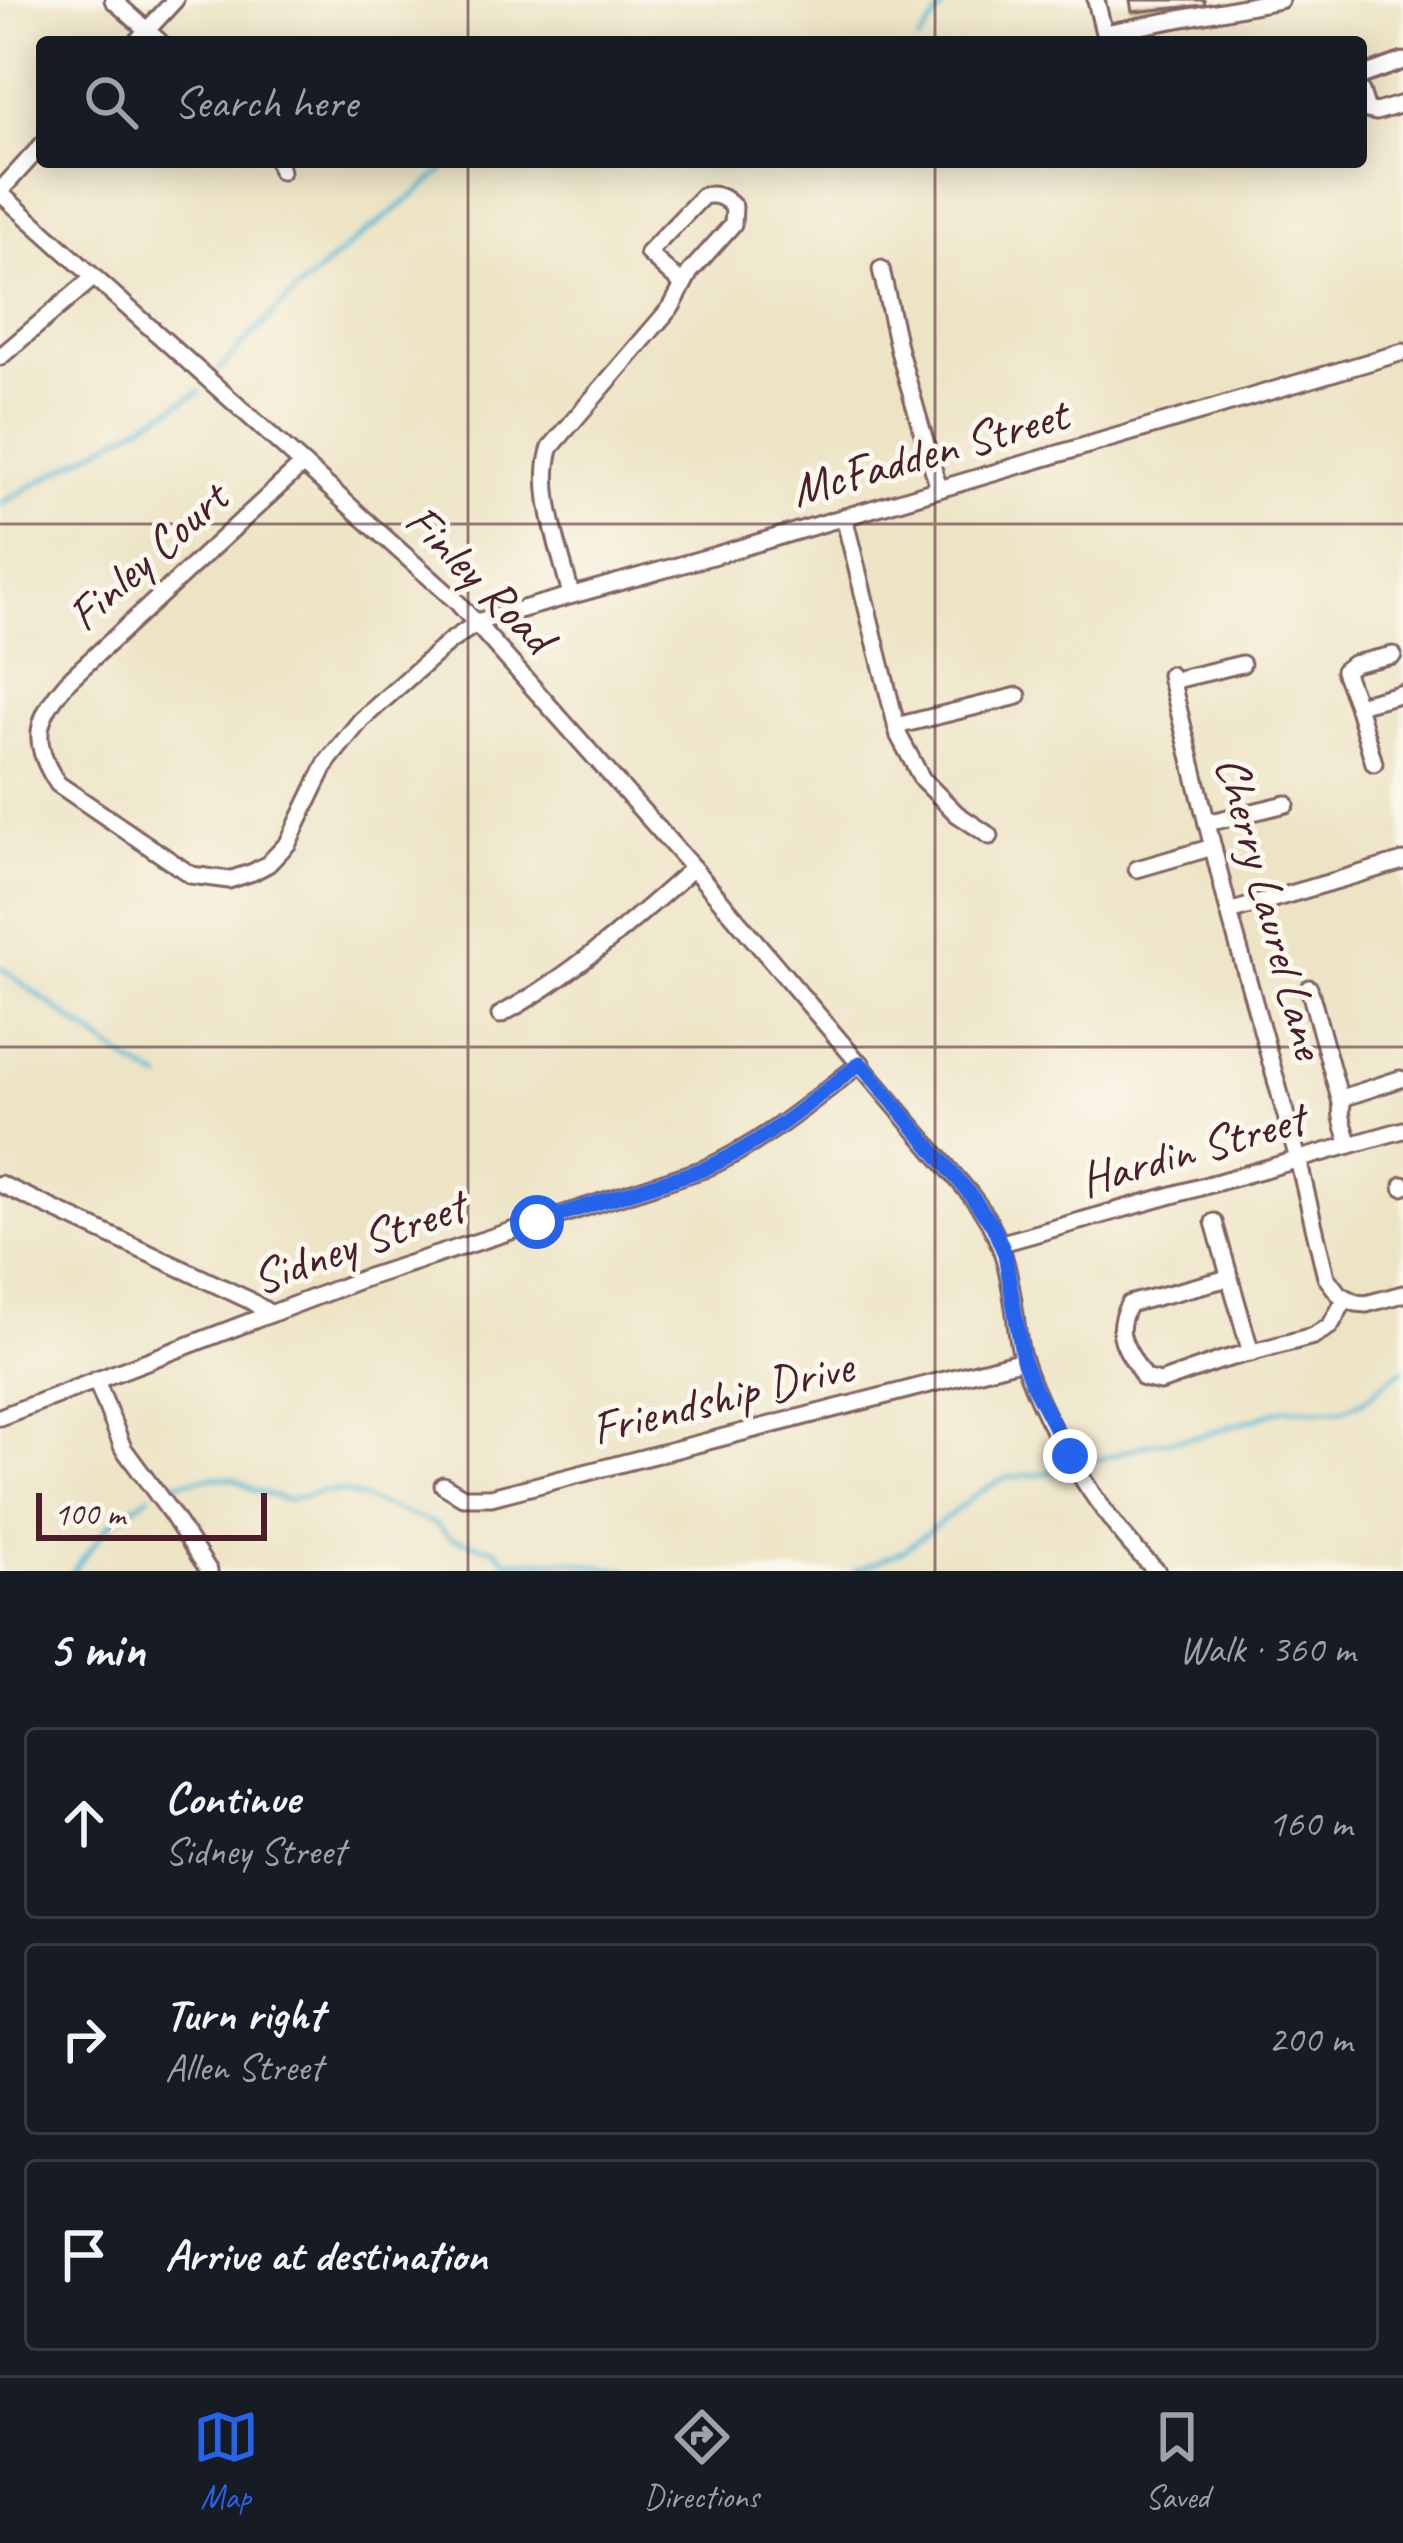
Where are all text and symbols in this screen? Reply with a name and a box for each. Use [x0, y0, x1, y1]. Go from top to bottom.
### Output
search box [36, 36, 1367, 168]
icon: search [78, 69, 144, 135]
text: Search here [174, 74, 357, 131]
street label: McFadden Street [784, 383, 1078, 520]
street label: Finley Court [54, 466, 243, 644]
street label: Finley Road [393, 491, 572, 670]
street label: Cherry Laurel Lane [1202, 749, 1341, 1068]
street label: Hardin Street [1073, 1087, 1317, 1210]
street label: Sidney Street [243, 1174, 478, 1308]
route start [510, 1195, 564, 1249]
street label: Friendship Drive [585, 1335, 862, 1458]
route end [1043, 1429, 1097, 1483]
scale bar [36, 1487, 267, 1540]
text: 100 m [54, 1493, 125, 1535]
text: 5 min [48, 1617, 145, 1681]
text: Walk · 360 m [1179, 1625, 1355, 1674]
text: Continue [165, 1770, 299, 1827]
icon: ahead [51, 1790, 117, 1856]
text: 160 m [1268, 1799, 1352, 1848]
text: Sidney Street [165, 1827, 345, 1876]
text: Turn right [165, 1986, 323, 2043]
icon: right [51, 2006, 117, 2072]
text: 200 m [1268, 2015, 1352, 2064]
text: Allen Street [165, 2043, 322, 2092]
icon: arrive [51, 2222, 117, 2288]
text: Arrive at destination [165, 2227, 487, 2284]
tab: Map [193, 2404, 259, 2518]
tab: Directions [644, 2404, 759, 2518]
tab: Saved [1144, 2404, 1210, 2518]

